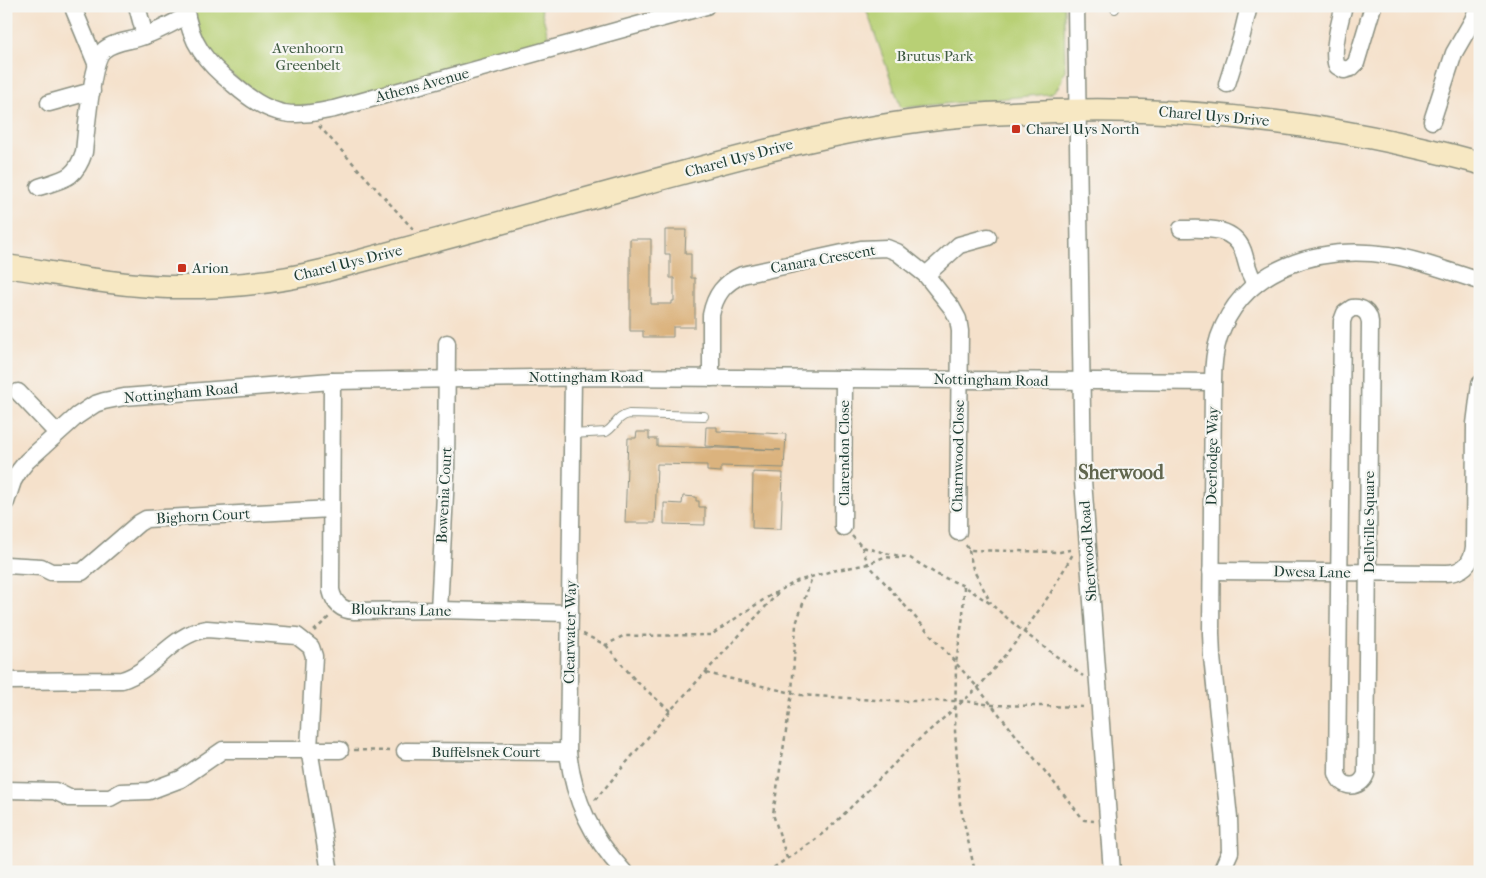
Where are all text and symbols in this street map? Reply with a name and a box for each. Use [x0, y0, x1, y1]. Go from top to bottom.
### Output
park label: Avenhoorn Greenbelt [271, 39, 344, 74]
park label: Brutus Park [896, 47, 974, 65]
street label: Athens Avenue [372, 64, 472, 106]
street label: Charel Uys Drive [1158, 102, 1271, 130]
place label: Charel Uys North [1026, 120, 1140, 138]
marker: Charel Uys North [1010, 123, 1022, 135]
street label: Charel Uys Drive [683, 135, 796, 181]
street label: Charel Uys Drive [292, 241, 405, 285]
street label: Canara Crescent [769, 241, 878, 277]
place label: Arion [191, 259, 229, 277]
marker: Arion [176, 262, 188, 274]
street label: Nottingham Road [529, 368, 644, 386]
street label: Nottingham Road [933, 370, 1049, 390]
street label: Nottingham Road [123, 379, 240, 407]
street label: Clarendon Close [835, 399, 853, 506]
street label: Charnwood Close [948, 399, 968, 512]
street label: Deerlodge Way [1202, 405, 1222, 506]
street label: Bowenia Court [432, 446, 456, 544]
district label: Sherwood [1078, 461, 1165, 484]
street label: Dellville Square [1360, 470, 1378, 573]
street label: Sherwood Road [1075, 499, 1100, 602]
street label: Bighorn Court [156, 505, 251, 527]
street label: Dwesa Lane [1273, 562, 1351, 582]
street label: Clearwater Way [560, 579, 580, 684]
street label: Bloukrans Lane [351, 600, 452, 620]
street label: Buffelsnek Court [432, 743, 541, 761]

